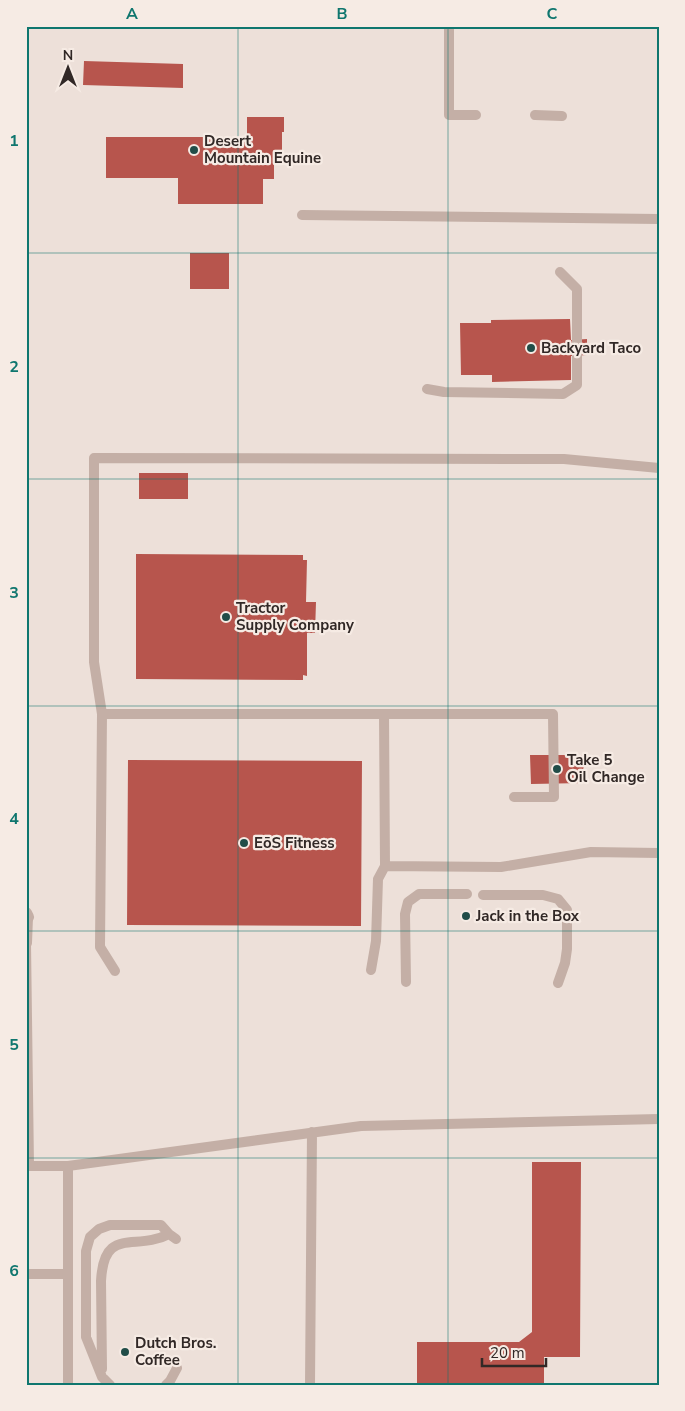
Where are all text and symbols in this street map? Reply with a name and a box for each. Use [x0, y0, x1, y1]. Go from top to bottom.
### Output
text: A [126, 3, 138, 25]
text: B [336, 3, 348, 25]
text: C [547, 3, 558, 25]
north arrow [42, 42, 92, 92]
text: N [63, 46, 73, 65]
text: 1 [9, 130, 19, 152]
place label: Desert Mountain Equine [204, 131, 321, 168]
marker: Desert Mountain Equine [188, 144, 200, 156]
place label: Backyard Taco [541, 338, 641, 358]
marker: Backyard Taco [525, 342, 537, 354]
text: 2 [9, 356, 19, 378]
text: 3 [9, 582, 19, 604]
place label: Tractor Supply Company [236, 598, 354, 635]
marker: Tractor Supply Company [220, 611, 232, 623]
place label: Take 5 Oil Change [567, 750, 645, 787]
marker: Take 5 Oil Change [551, 763, 563, 775]
text: 4 [9, 808, 19, 830]
place label: EōS Fitness [254, 833, 335, 853]
marker: EōS Fitness [238, 837, 250, 849]
place label: Jack in the Box [475, 906, 580, 926]
marker: Jack in the Box [460, 910, 472, 922]
text: 5 [9, 1034, 19, 1056]
text: 6 [9, 1260, 19, 1282]
place label: Dutch Bros. Coffee [135, 1333, 216, 1370]
scale bar [482, 1336, 546, 1368]
text: 20 m [490, 1343, 525, 1363]
marker: Dutch Bros. Coffee [119, 1346, 131, 1358]

